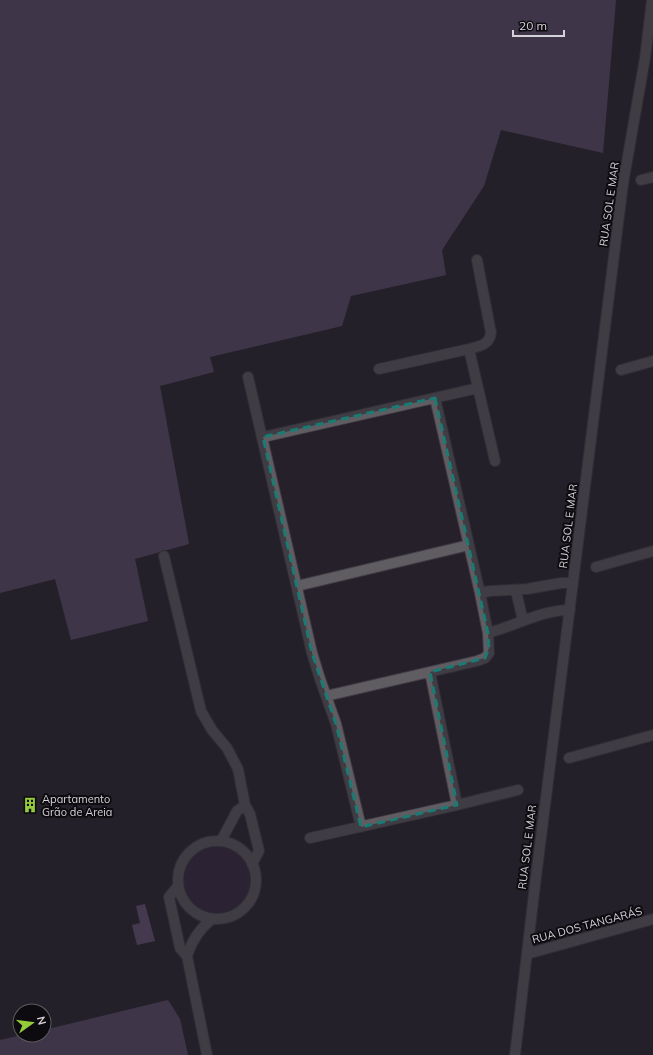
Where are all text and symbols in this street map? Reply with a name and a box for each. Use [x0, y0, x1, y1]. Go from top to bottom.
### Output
scale bar [513, 12, 564, 38]
text: 20 m [519, 18, 547, 33]
street label: RUA SOL E MAR [596, 160, 622, 247]
street label: RUA SOL E MAR [556, 482, 580, 569]
place label: Apartamento Grão de Areia [42, 792, 112, 819]
building icon: Apartamento Grão de Areia [21, 796, 39, 814]
street label: RUA SOL E MAR [515, 803, 539, 890]
street label: RUA DOS TANGARÁS [530, 904, 644, 946]
north arrow [12, 1003, 52, 1043]
text: N [34, 1015, 50, 1026]

